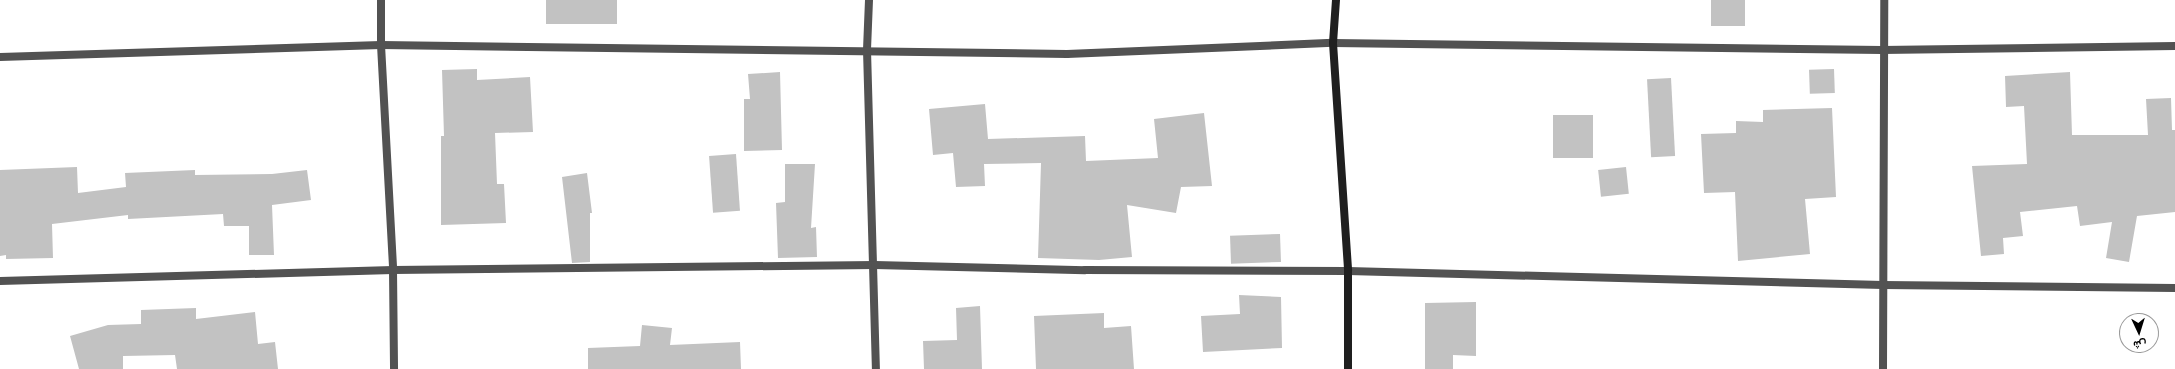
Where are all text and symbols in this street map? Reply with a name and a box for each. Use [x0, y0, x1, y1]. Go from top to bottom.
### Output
north arrow [2119, 313, 2159, 353]
text: ش [2133, 337, 2147, 352]

